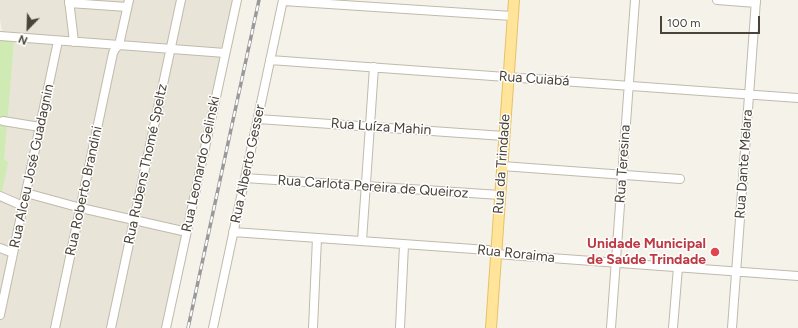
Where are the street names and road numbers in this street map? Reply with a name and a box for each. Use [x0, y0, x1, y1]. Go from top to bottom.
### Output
street label: Rua Cuiabá [498, 68, 570, 90]
street label: Rua Alceu José Guadagnin [6, 82, 58, 250]
street label: Rua Rubens Thomé Speltz [121, 82, 171, 246]
street label: Rua Leonardo Gelinski [178, 94, 224, 234]
street label: Rua Alberto Gesser [227, 103, 269, 225]
street label: Rua Dante Melara [732, 109, 756, 219]
street label: Rua da Trindade [490, 114, 514, 214]
street label: Rua Luíza Mahin [330, 115, 432, 139]
street label: Rua Teresina [612, 124, 634, 204]
street label: Rua Roberto Brandini [62, 125, 106, 257]
street label: Rua Carlota Pereira de Queiroz [277, 172, 469, 202]
street label: Rua Roraima [476, 242, 556, 266]

